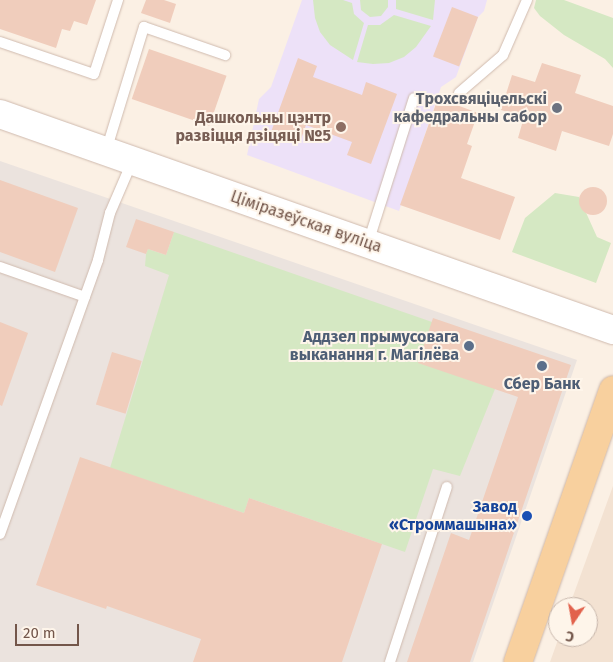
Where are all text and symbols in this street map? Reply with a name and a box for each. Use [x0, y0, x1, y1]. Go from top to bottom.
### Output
place label: Трохсвяціцельскі кафедральны сабор [393, 89, 547, 127]
marker: Трохсвяціцельскі кафедральны сабор [551, 102, 563, 114]
place label: Дашкольны цэнтр развіцця дзіцяці №5 [175, 108, 331, 146]
marker: Дашкольны цэнтр развіцця дзіцяці №5 [335, 121, 347, 133]
street label: Ціміразеўская вуліца [228, 187, 384, 257]
place label: Аддзел прымусовага выканання г. Магілёва [290, 327, 459, 365]
marker: Аддзел прымусовага выканання г. Магілёва [463, 340, 475, 352]
marker: Сбер Банк [536, 360, 548, 372]
place label: Сбер Банк [504, 374, 580, 394]
place label: Завод «Строммашына» [389, 497, 517, 535]
marker: Завод «Строммашына» [521, 510, 533, 522]
north arrow [548, 597, 598, 647]
scale bar [18, 614, 81, 646]
text: 20 m [23, 624, 56, 642]
text: С [564, 627, 576, 645]

